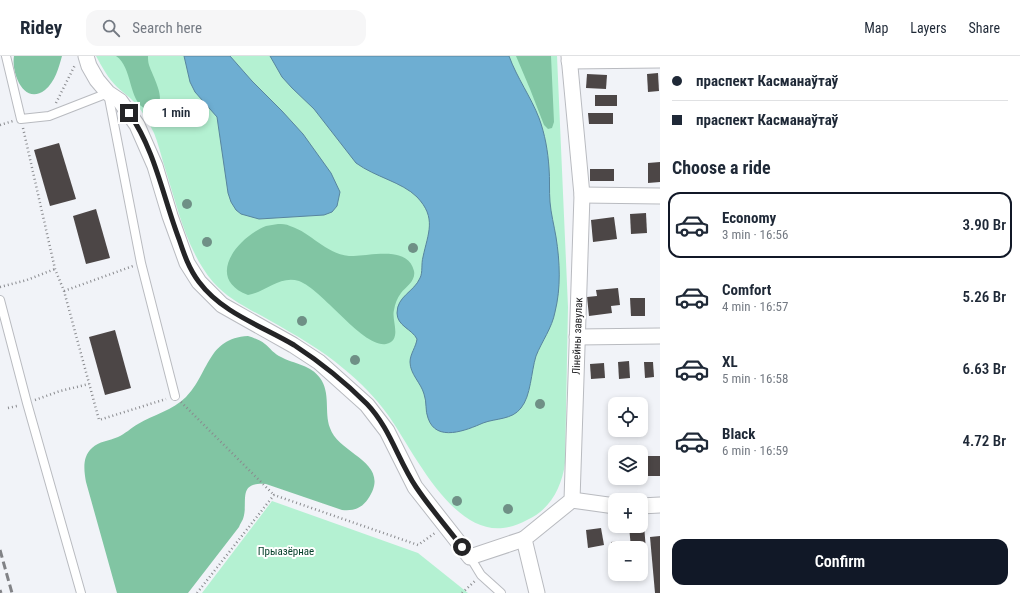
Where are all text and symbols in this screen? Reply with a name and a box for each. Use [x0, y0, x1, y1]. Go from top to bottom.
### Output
search box [86, 10, 366, 46]
text: Ridey [20, 16, 62, 39]
icon: search [100, 17, 122, 39]
text: Search here [132, 19, 202, 37]
text: Map [864, 20, 888, 36]
text: Layers [910, 20, 947, 36]
text: Share [969, 20, 1000, 36]
text: праспект Касманаўтаў [696, 72, 838, 90]
callout: 1 min [143, 99, 209, 127]
route end [120, 104, 138, 122]
text: 1 min [162, 105, 190, 120]
text: праспект Касманаўтаў [696, 111, 838, 129]
text: Choose a ride [672, 157, 771, 178]
icon: car [674, 207, 710, 243]
text: Economy [722, 209, 776, 227]
text: 3.90 Br [962, 216, 1006, 234]
text: 3 min · 16:56 [722, 227, 788, 242]
icon: car [674, 279, 710, 315]
text: Comfort [722, 281, 771, 299]
text: 5.26 Br [962, 288, 1006, 306]
street label: Лінейны завулак [570, 296, 585, 375]
text: 4 min · 16:57 [722, 299, 788, 314]
icon: car [674, 351, 710, 387]
text: XL [722, 353, 738, 371]
text: 6.63 Br [962, 360, 1006, 378]
text: 5 min · 16:58 [722, 371, 788, 386]
map controls [608, 397, 648, 581]
button: locate [608, 397, 648, 437]
icon: car [674, 423, 710, 459]
text: Black [722, 425, 755, 443]
text: 4.72 Br [962, 432, 1006, 450]
text: 6 min · 16:59 [722, 443, 788, 458]
button: layers [608, 445, 648, 485]
button: + [608, 493, 648, 533]
route start [453, 538, 471, 556]
button: Confirm [672, 539, 1008, 585]
button: − [608, 541, 648, 581]
park label: Прыазёрнае [258, 545, 314, 558]

